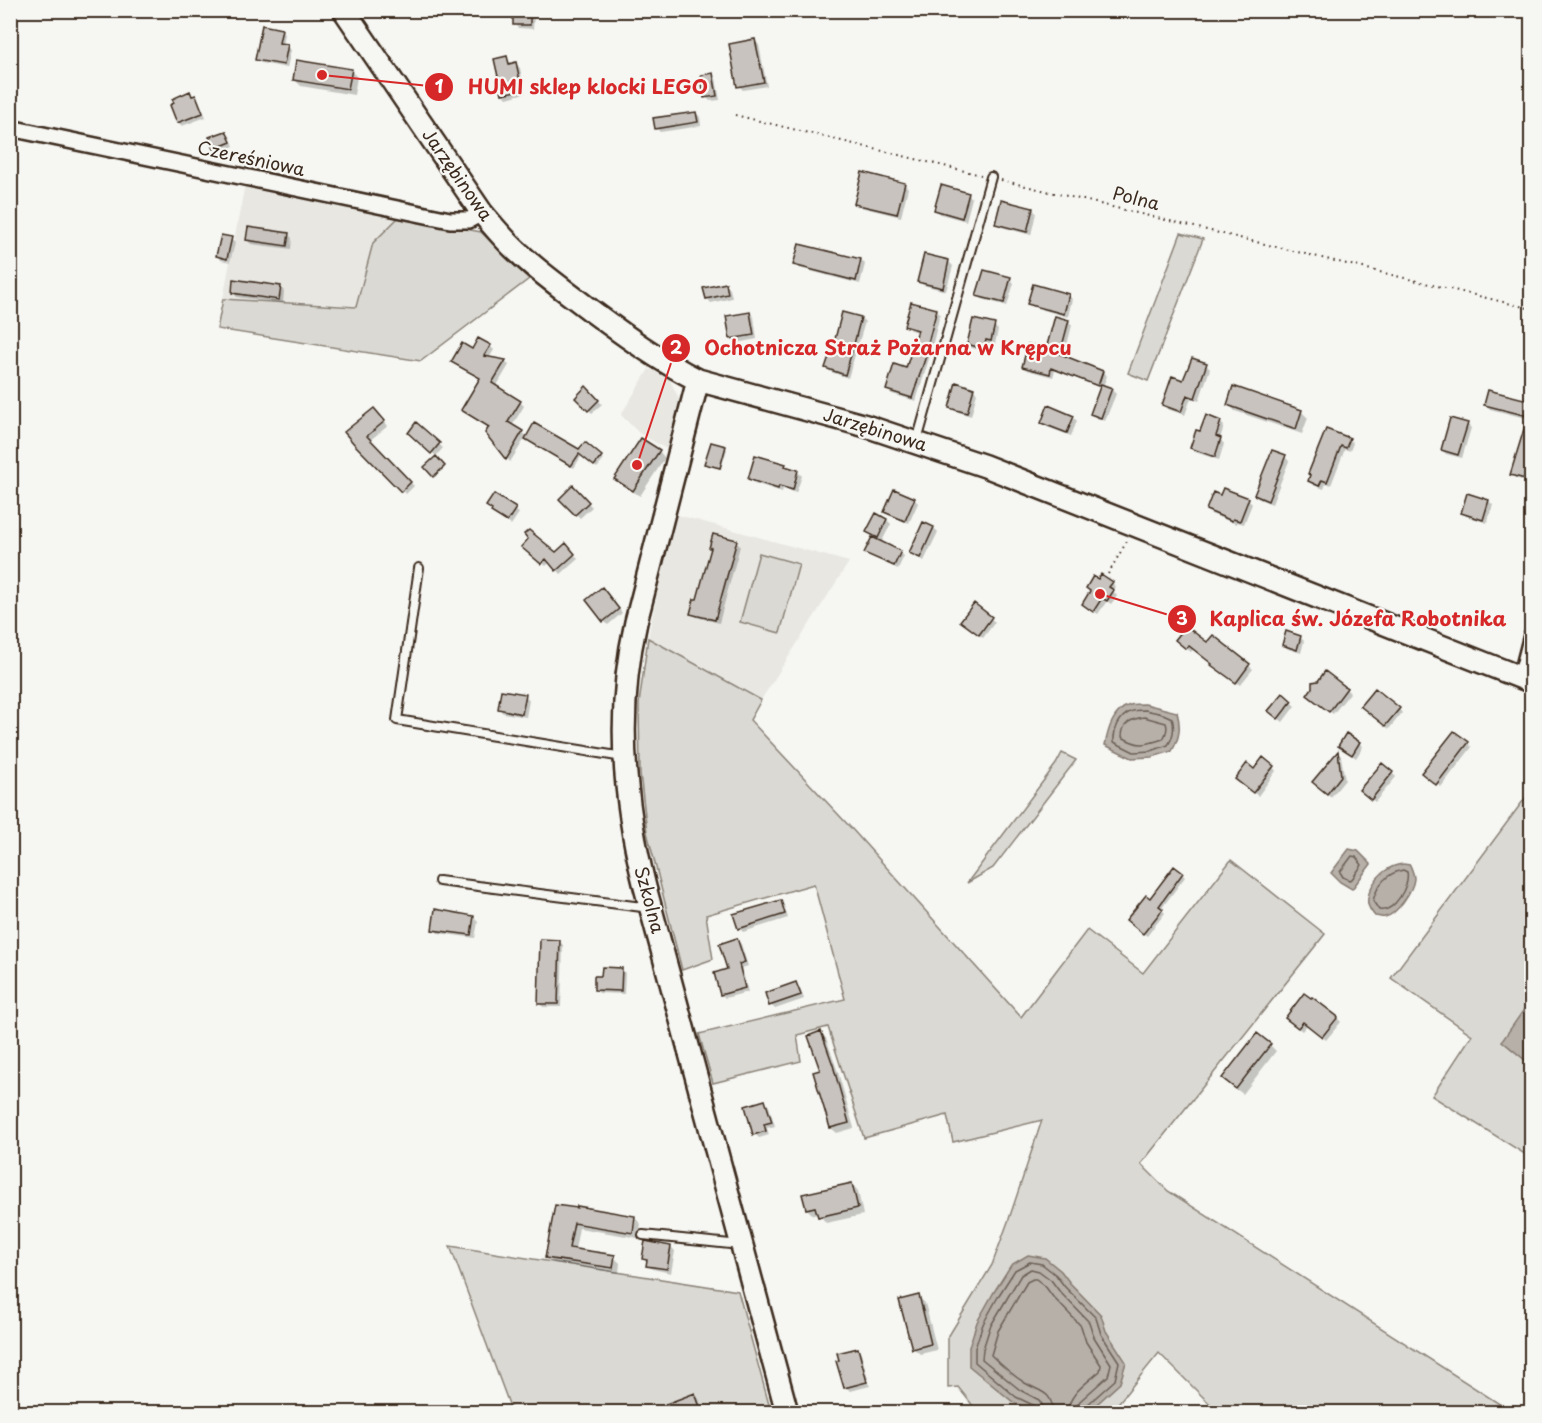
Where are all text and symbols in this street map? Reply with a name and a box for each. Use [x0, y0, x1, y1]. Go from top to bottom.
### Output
callout: HUMI sklep klocki LEGO [424, 68, 722, 106]
text: HUMI sklep klocki LEGO [468, 71, 708, 101]
text: 1 [435, 72, 444, 99]
street label: Jarzębinowa [416, 122, 501, 226]
street label: Czereśniowa [195, 133, 308, 182]
street label: Polna [1110, 179, 1163, 217]
callout: Ochotnicza Straż Pożarna w Krępcu [661, 329, 1085, 367]
text: Ochotnicza Straż Pożarna w Krępcu [704, 332, 1072, 362]
text: 2 [670, 333, 683, 360]
street label: Jarzębinowa [820, 400, 931, 457]
callout: Kaplica św. Józefa Robotnika [1167, 600, 1519, 638]
text: Kaplica św. Józefa Robotnika [1209, 603, 1507, 633]
text: 3 [1176, 604, 1188, 631]
street label: Szkolna [629, 863, 673, 937]

